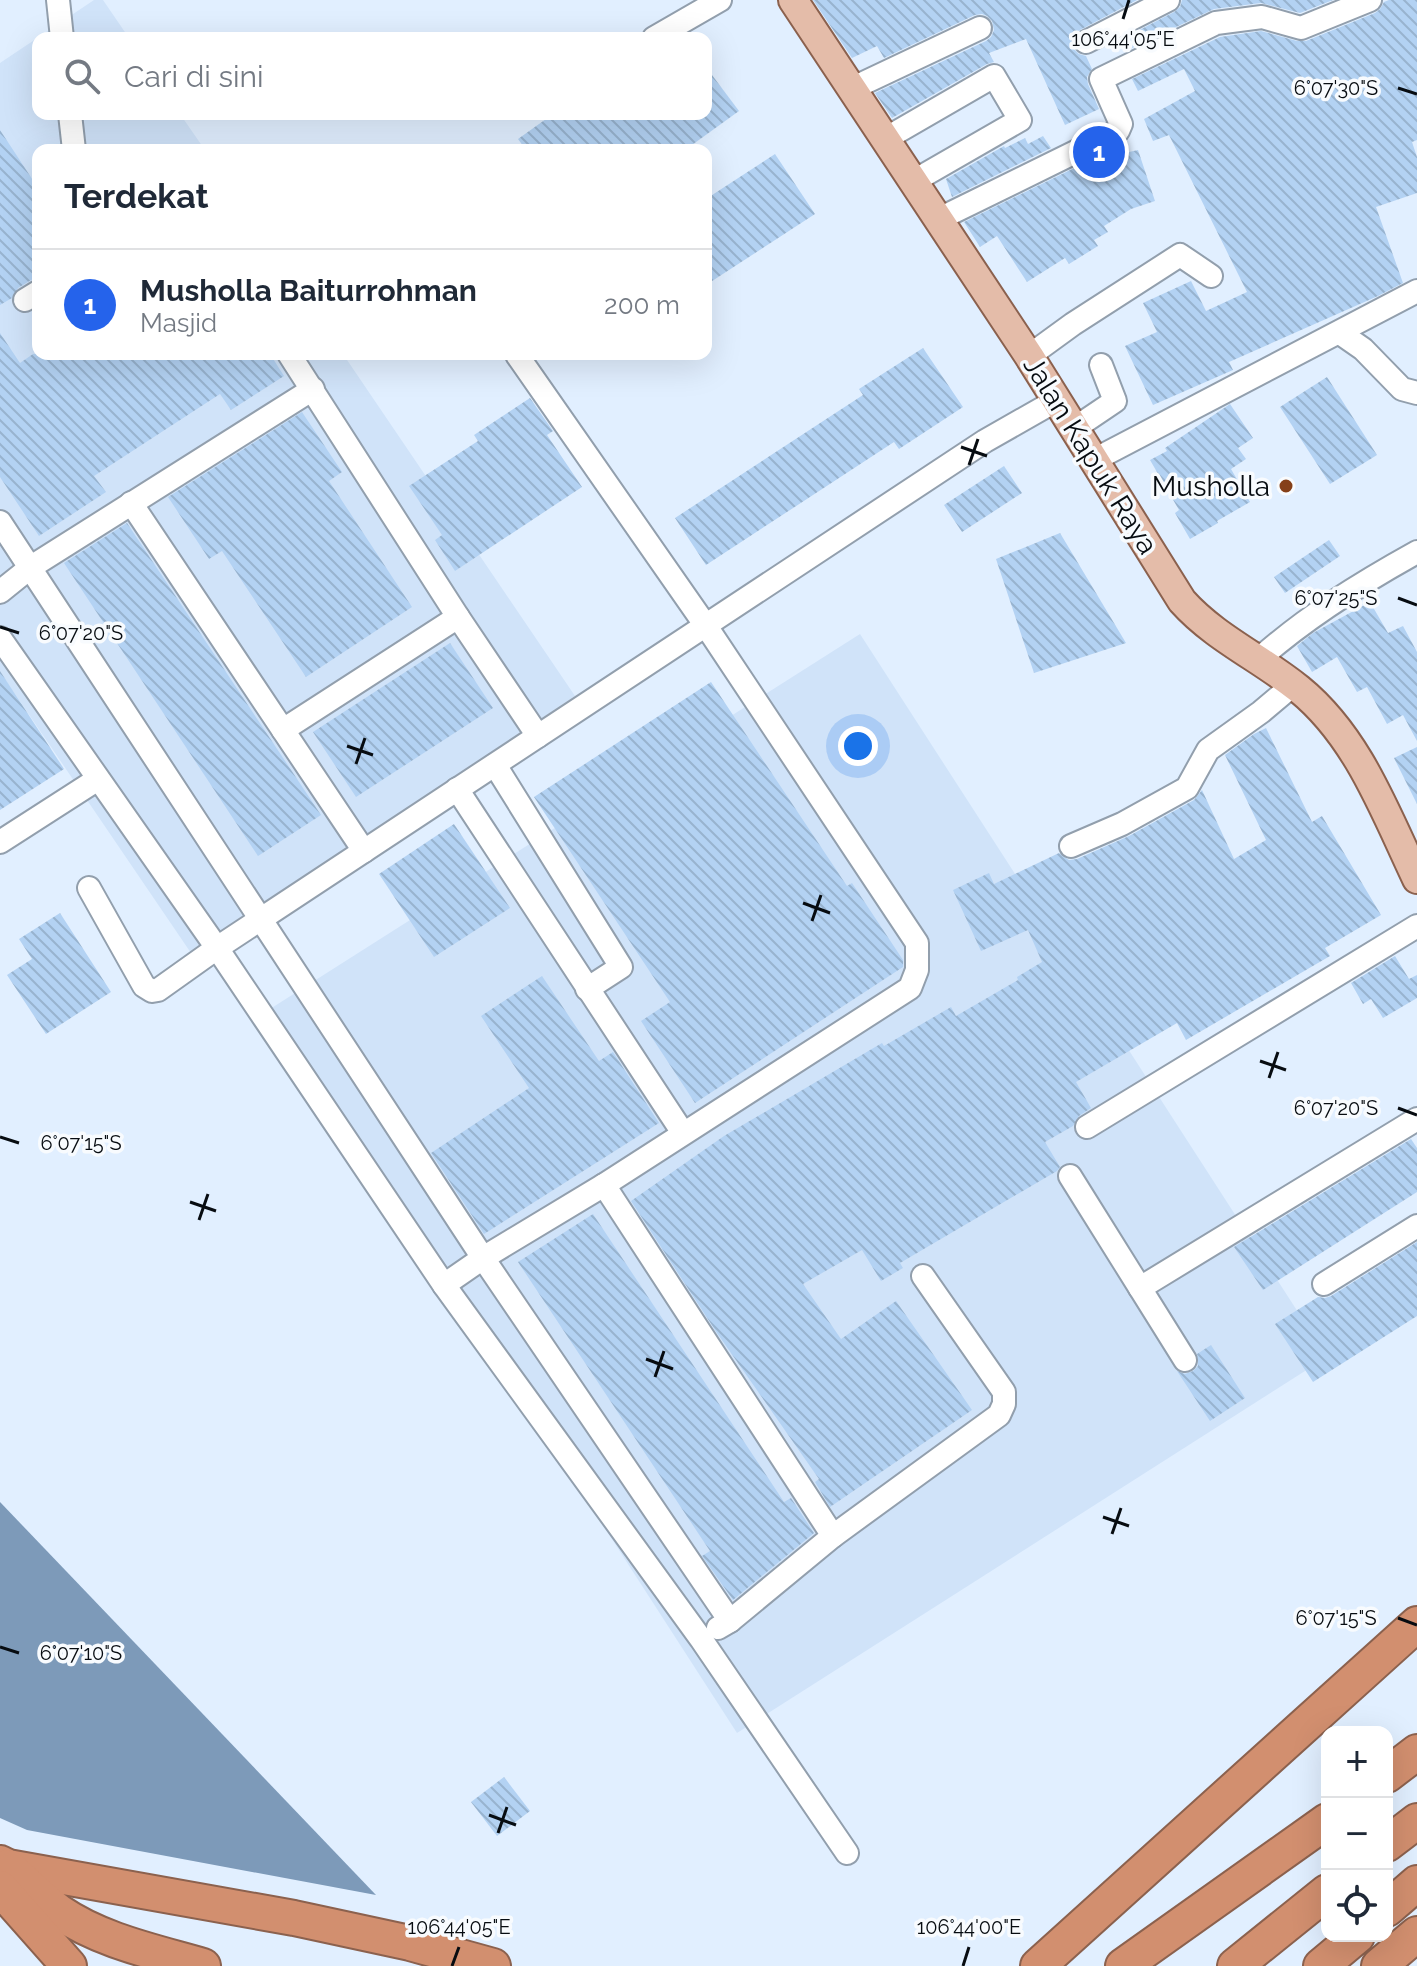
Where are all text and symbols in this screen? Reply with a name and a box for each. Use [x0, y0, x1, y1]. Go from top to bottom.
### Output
text: 106°44'05"E [1071, 27, 1175, 51]
search box [32, 32, 712, 120]
icon: search [60, 54, 104, 98]
text: Cari di sini [124, 59, 264, 94]
text: 6°07'30"S [1294, 76, 1378, 100]
pin: 1 [1073, 122, 1125, 182]
text: Terdekat [64, 176, 209, 216]
text: Musholla Baiturrohman [140, 273, 477, 308]
text: 1 [84, 290, 96, 320]
text: 200 m [604, 290, 680, 320]
text: Masjid [140, 308, 217, 338]
street label: Jalan Kapuk Raya [1016, 350, 1165, 560]
place label: Musholla [1152, 470, 1270, 503]
marker: Musholla [1277, 477, 1295, 495]
text: 6°07'25"S [1294, 586, 1378, 610]
text: 6°07'20"S [39, 621, 123, 645]
your location [838, 726, 878, 766]
text: 6°07'20"S [1294, 1096, 1378, 1120]
text: 6°07'15"S [40, 1131, 122, 1155]
text: 6°07'15"S [1295, 1606, 1377, 1630]
text: 6°07'10"S [40, 1641, 122, 1665]
map controls [1321, 1726, 1393, 1942]
button: + [1321, 1726, 1393, 1798]
button: − [1321, 1798, 1393, 1870]
button: locate [1321, 1870, 1393, 1942]
text: 106°44'05"E [407, 1915, 511, 1939]
text: 106°44'00"E [917, 1915, 1021, 1939]

